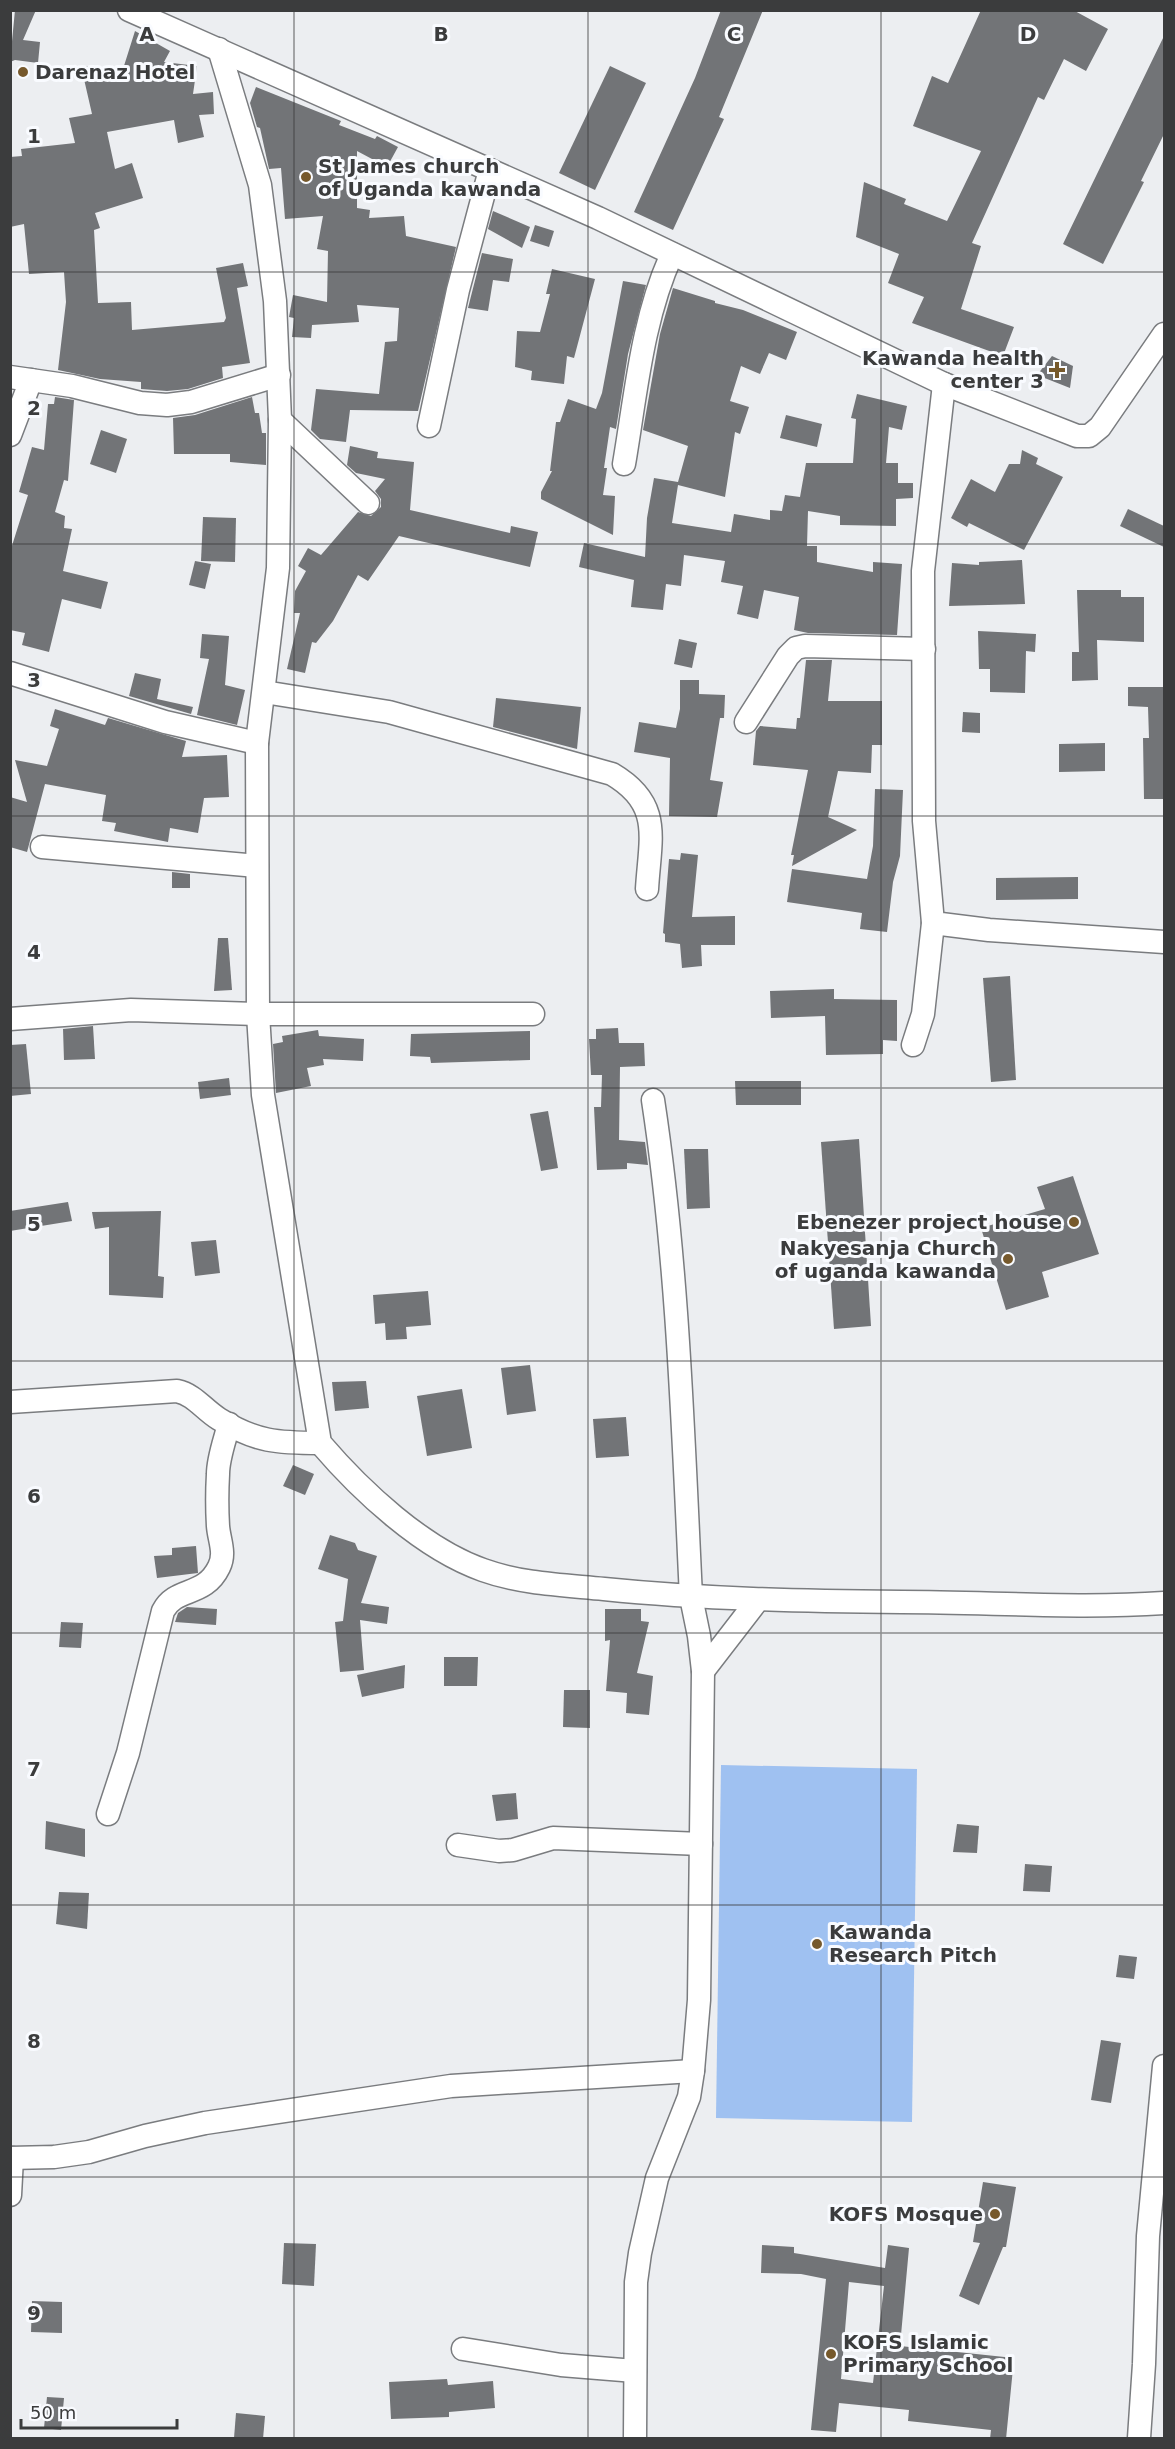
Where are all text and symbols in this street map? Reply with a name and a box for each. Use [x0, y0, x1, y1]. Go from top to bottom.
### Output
text: A [139, 22, 155, 46]
text: B [433, 22, 449, 46]
text: C [727, 22, 741, 46]
text: D [1020, 22, 1036, 46]
place label: Darenaz Hotel [35, 60, 195, 84]
marker: Darenaz Hotel [16, 65, 30, 79]
text: 1 [27, 124, 41, 148]
place label: St James church of Uganda kawanda [318, 154, 541, 201]
marker: St James church of Uganda kawanda [299, 170, 313, 184]
place label: Kawanda health center 3 [862, 346, 1044, 393]
marker: Kawanda health center 3 [1048, 361, 1066, 379]
text: 2 [27, 396, 41, 420]
text: 3 [27, 668, 41, 692]
text: 4 [27, 940, 41, 964]
place label: Ebenezer project house [796, 1210, 1062, 1234]
text: 5 [27, 1212, 41, 1236]
marker: Ebenezer project house [1067, 1215, 1081, 1229]
place label: Nakyesanja Church of uganda kawanda [775, 1236, 996, 1283]
marker: Nakyesanja Church of uganda kawanda [1001, 1252, 1015, 1266]
text: 6 [27, 1484, 41, 1508]
text: 7 [27, 1757, 41, 1781]
place label: Kawanda Research Pitch [829, 1920, 997, 1967]
marker: Kawanda Research Pitch [810, 1937, 824, 1951]
text: 8 [27, 2029, 41, 2053]
place label: KOFS Mosque [829, 2202, 983, 2226]
marker: KOFS Mosque [988, 2207, 1002, 2221]
text: 9 [27, 2301, 41, 2325]
place label: KOFS Islamic Primary School [843, 2330, 1013, 2377]
marker: KOFS Islamic Primary School [824, 2347, 838, 2361]
scale bar [21, 2392, 177, 2430]
text: 50 m [30, 2402, 76, 2423]

